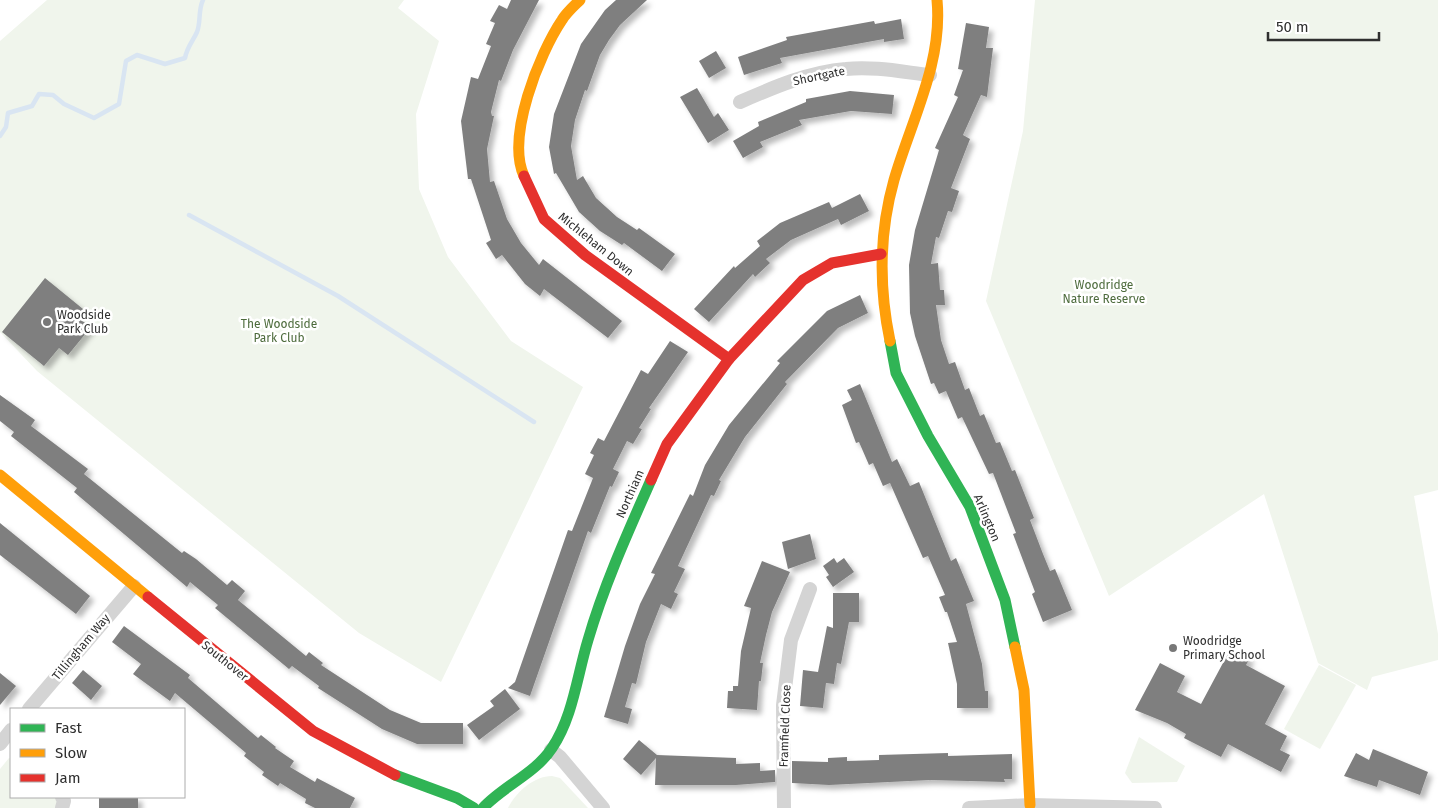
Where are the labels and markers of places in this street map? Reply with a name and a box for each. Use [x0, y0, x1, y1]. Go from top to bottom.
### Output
place label: Woodside Park Club [57, 308, 111, 336]
marker: Woodside Park Club [41, 316, 53, 328]
place label: Woodridge Primary School [1183, 634, 1266, 662]
marker: Woodridge Primary School [1167, 642, 1179, 654]

